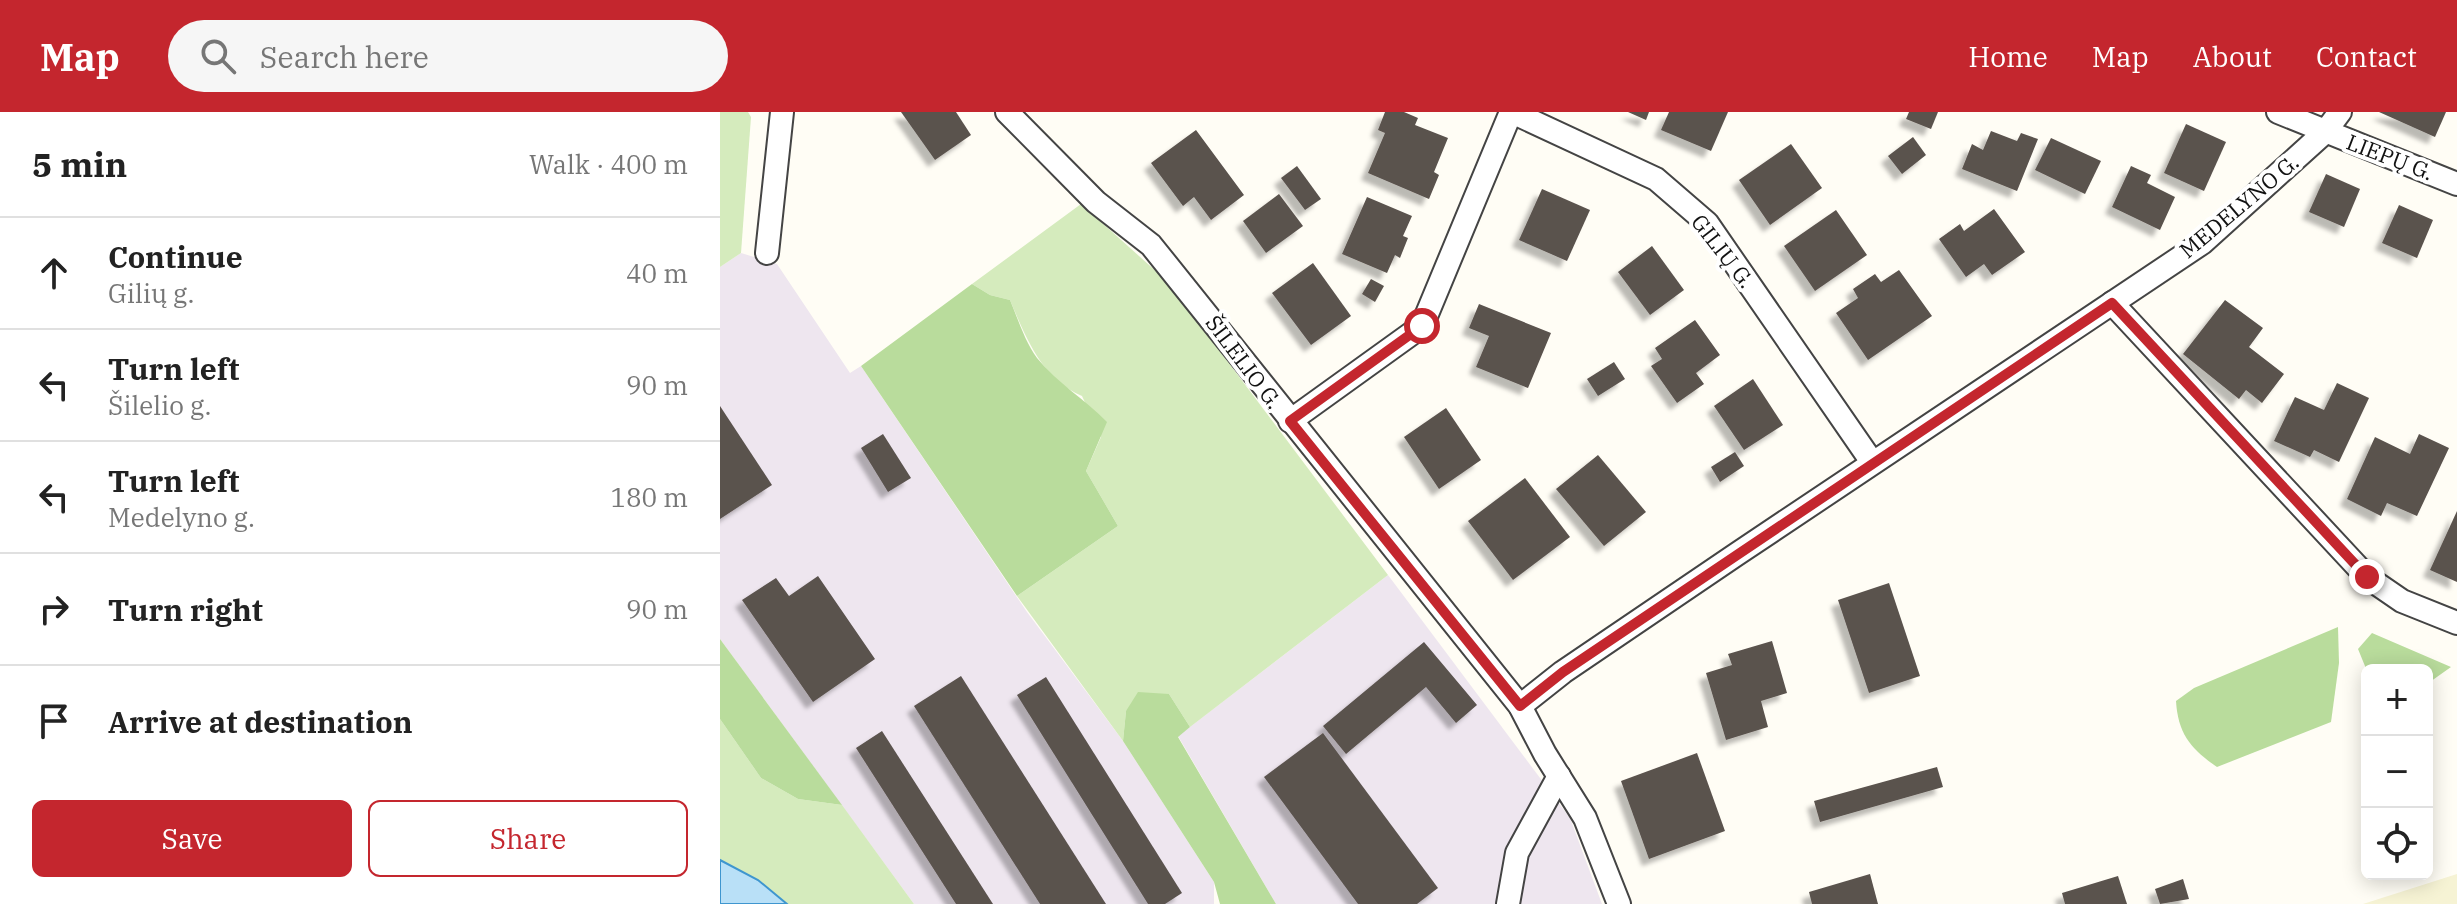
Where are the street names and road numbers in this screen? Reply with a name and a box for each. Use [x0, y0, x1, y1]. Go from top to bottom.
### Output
street label: LIEPŲ G. [2343, 127, 2438, 186]
street label: MEDELYNO G. [2173, 147, 2304, 264]
street label: GILIŲ G. [1685, 208, 1761, 294]
street label: ŠILELIO G. [1200, 309, 1289, 414]

